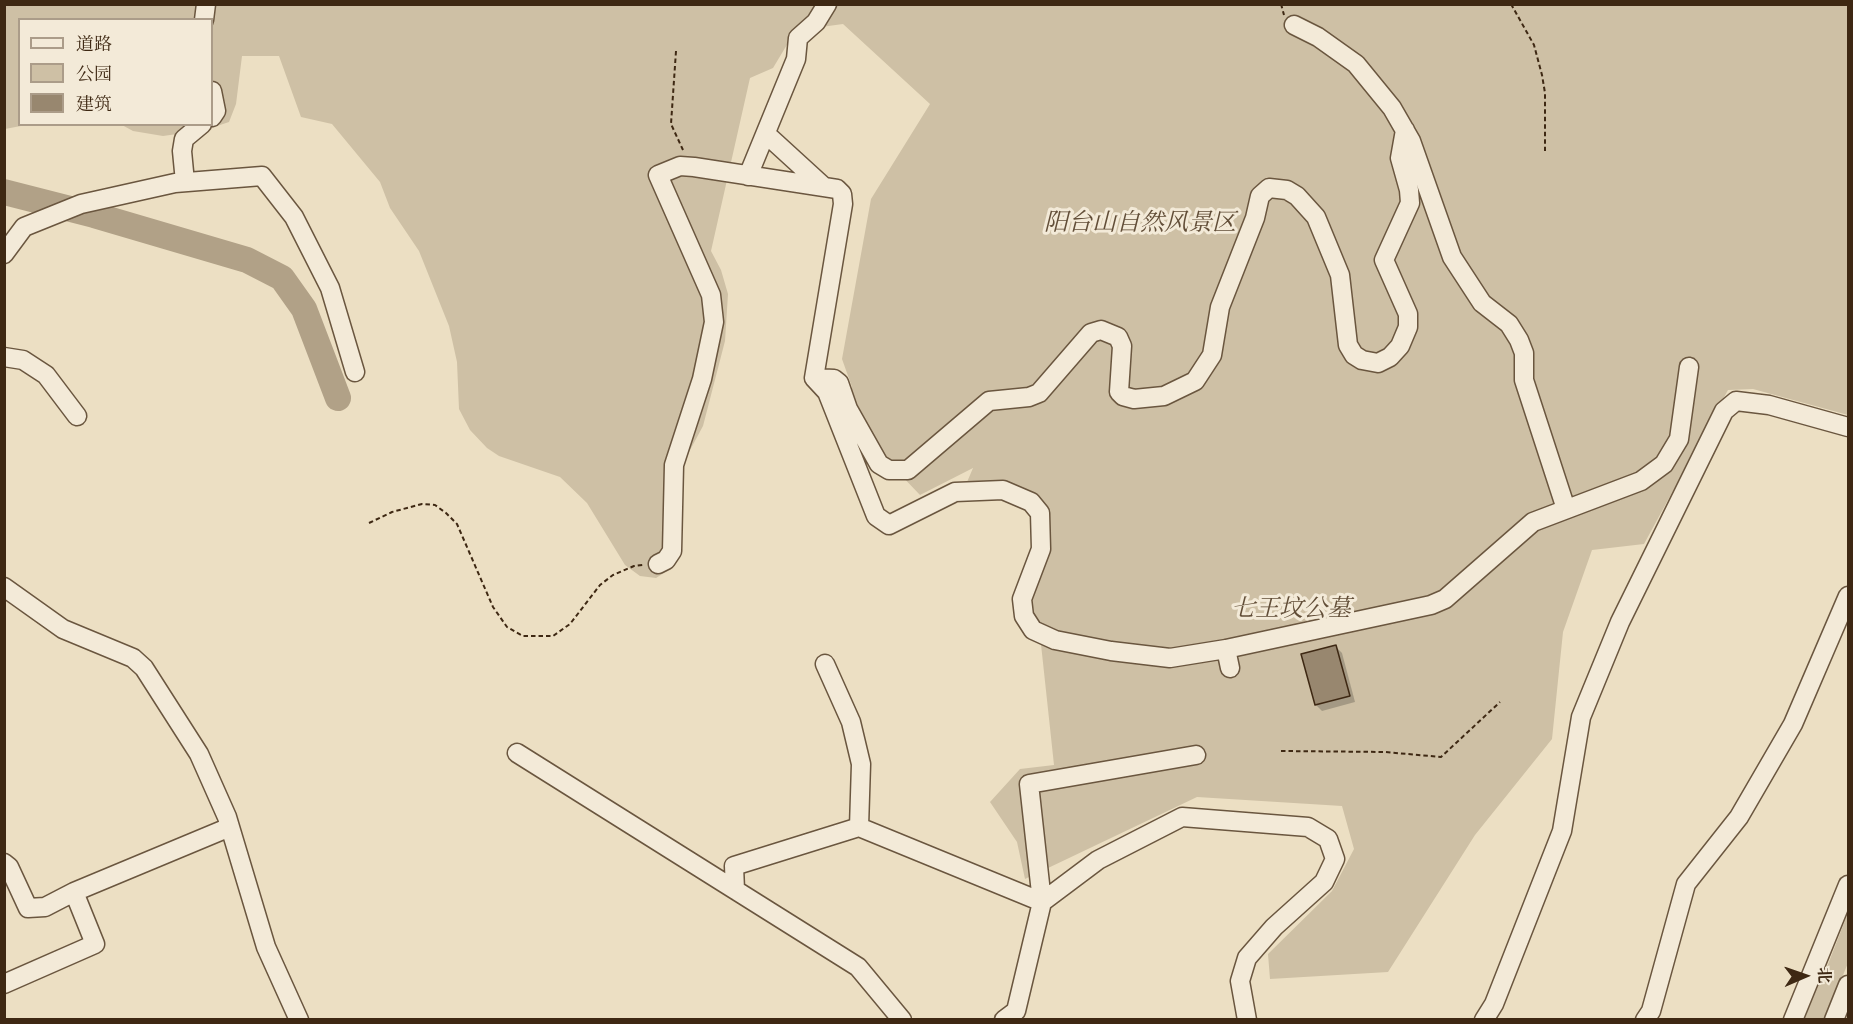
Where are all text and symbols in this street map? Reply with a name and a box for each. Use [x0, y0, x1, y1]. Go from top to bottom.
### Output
legend [18, 18, 213, 126]
text: 道路 [76, 34, 112, 57]
text: 公园 [76, 64, 112, 87]
text: 建筑 [76, 94, 112, 117]
park label: 阳台山自然风景区 [1044, 211, 1236, 239]
park label: 七王坟公墓 [1231, 597, 1351, 625]
north arrow [1775, 946, 1835, 1006]
text: 北 [1813, 967, 1833, 984]

